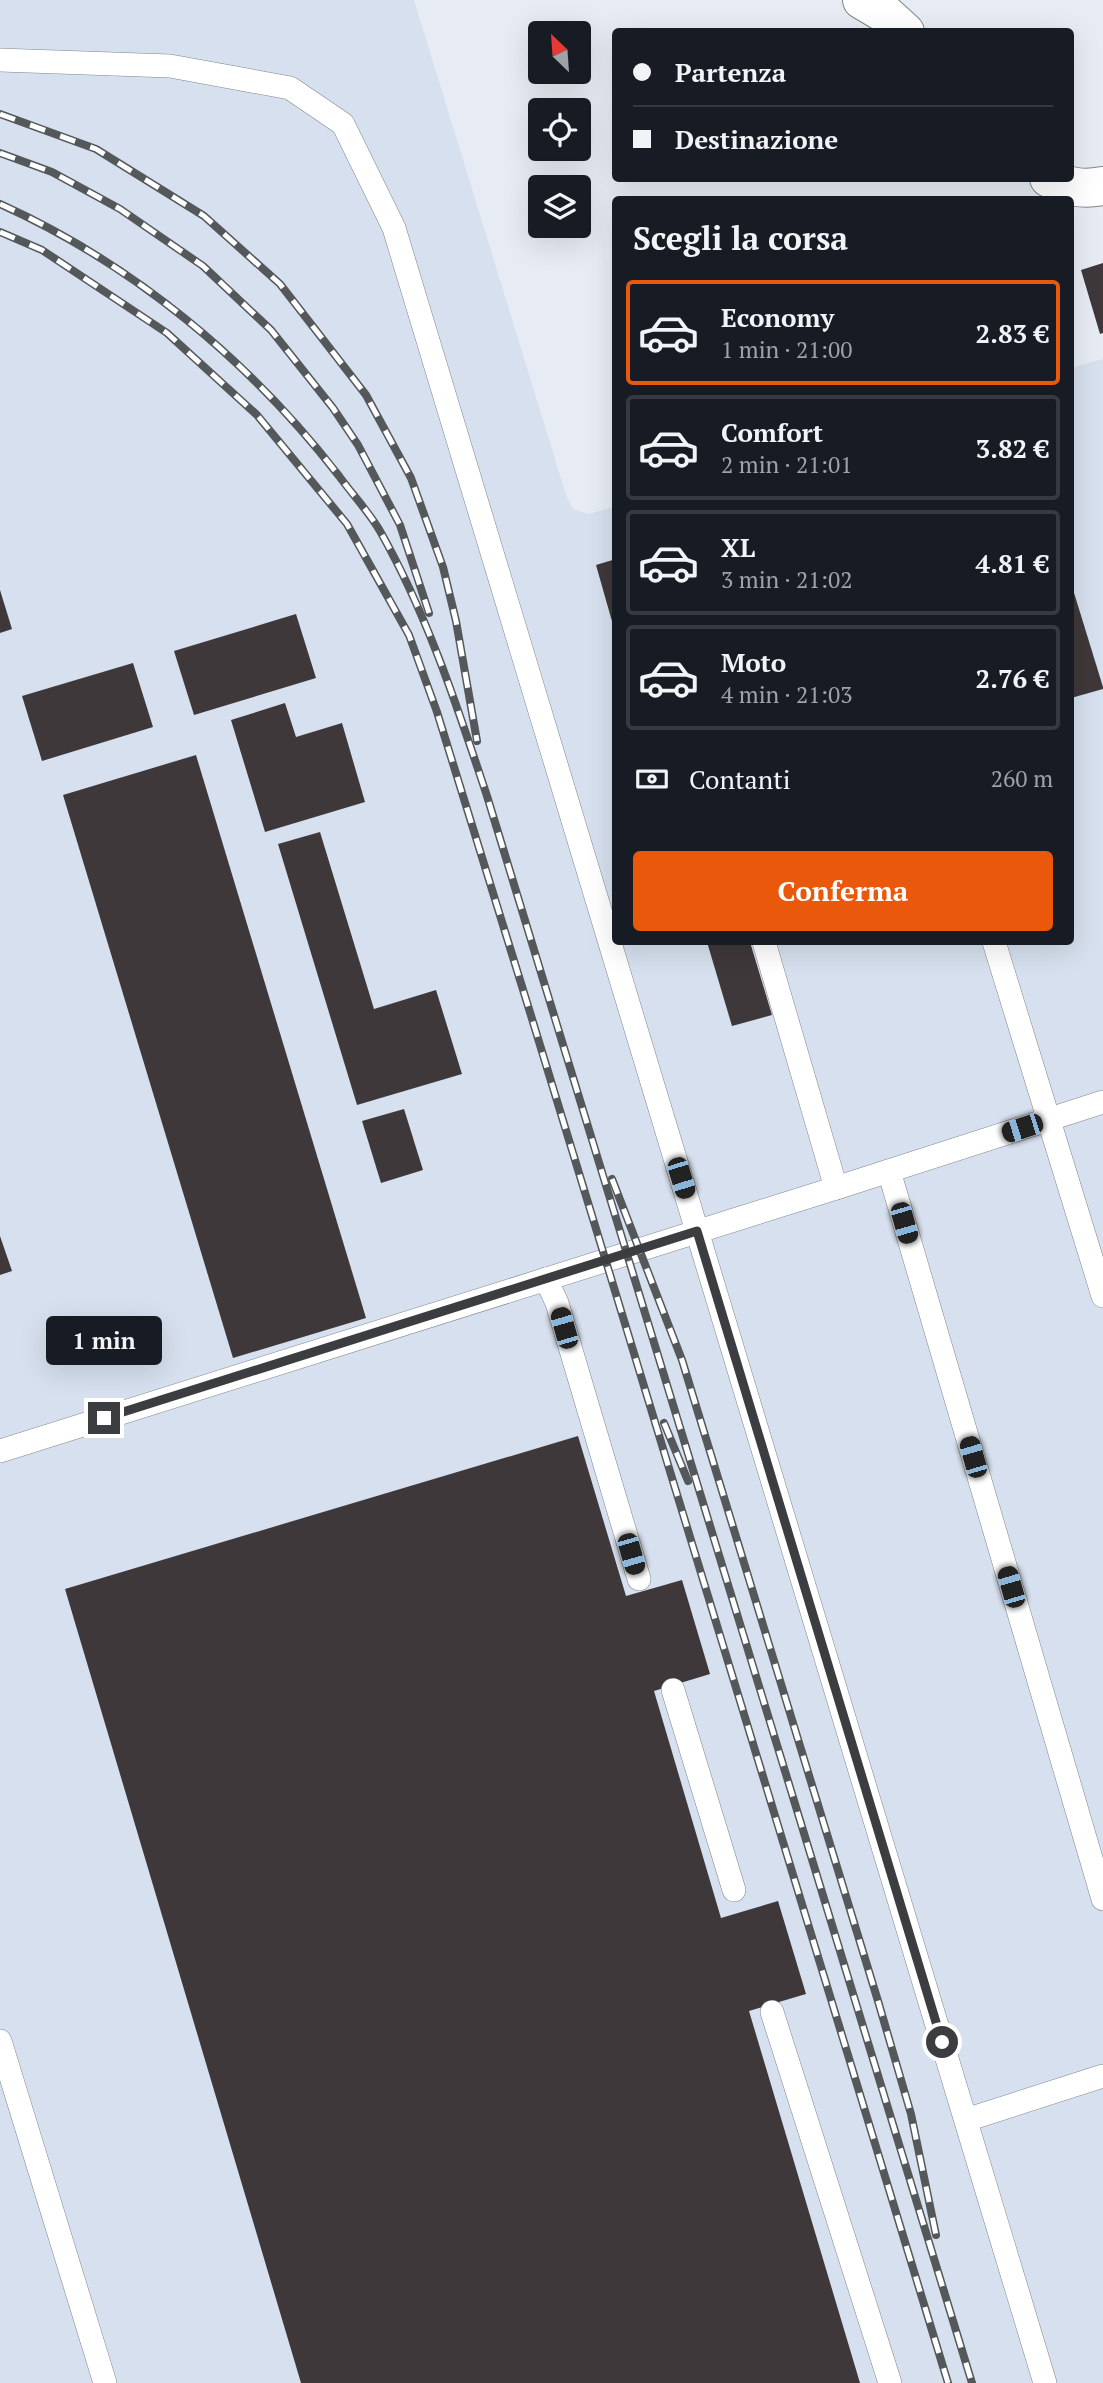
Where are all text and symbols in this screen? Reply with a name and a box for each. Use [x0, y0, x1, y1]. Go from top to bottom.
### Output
north arrow [528, 21, 592, 84]
map controls [528, 21, 591, 238]
text: Partenza [675, 55, 786, 89]
button: locate [528, 98, 591, 161]
text: Destinazione [675, 122, 838, 156]
button: layers [528, 175, 591, 238]
text: Scegli la corsa [633, 217, 848, 259]
text: Economy [721, 300, 834, 334]
icon: car [637, 301, 700, 364]
text: 2.83 € [976, 316, 1049, 350]
text: 1 min · 21:00 [721, 334, 853, 365]
text: Comfort [721, 415, 823, 449]
icon: car [637, 416, 700, 479]
text: 3.82 € [976, 431, 1049, 465]
text: 2 min · 21:01 [721, 449, 853, 480]
text: XL [721, 530, 755, 564]
icon: car [637, 531, 700, 594]
text: 4.81 € [976, 546, 1049, 580]
text: 3 min · 21:02 [721, 564, 853, 595]
text: Moto [721, 645, 786, 679]
icon: car [637, 646, 700, 709]
text: 2.76 € [976, 661, 1049, 695]
text: 4 min · 21:03 [721, 679, 853, 710]
icon: cash [633, 760, 671, 798]
text: Contanti [689, 762, 791, 796]
text: 260 m [991, 763, 1053, 794]
button: Conferma [633, 851, 1053, 931]
car [999, 1112, 1046, 1144]
car [665, 1155, 698, 1201]
car [889, 1200, 920, 1246]
car [549, 1305, 580, 1351]
callout: 1 min [46, 1316, 162, 1366]
text: 1 min [73, 1325, 135, 1356]
route end [88, 1402, 120, 1434]
car [958, 1434, 989, 1480]
car [616, 1531, 647, 1577]
car [996, 1564, 1027, 1610]
route start [926, 2026, 958, 2058]

